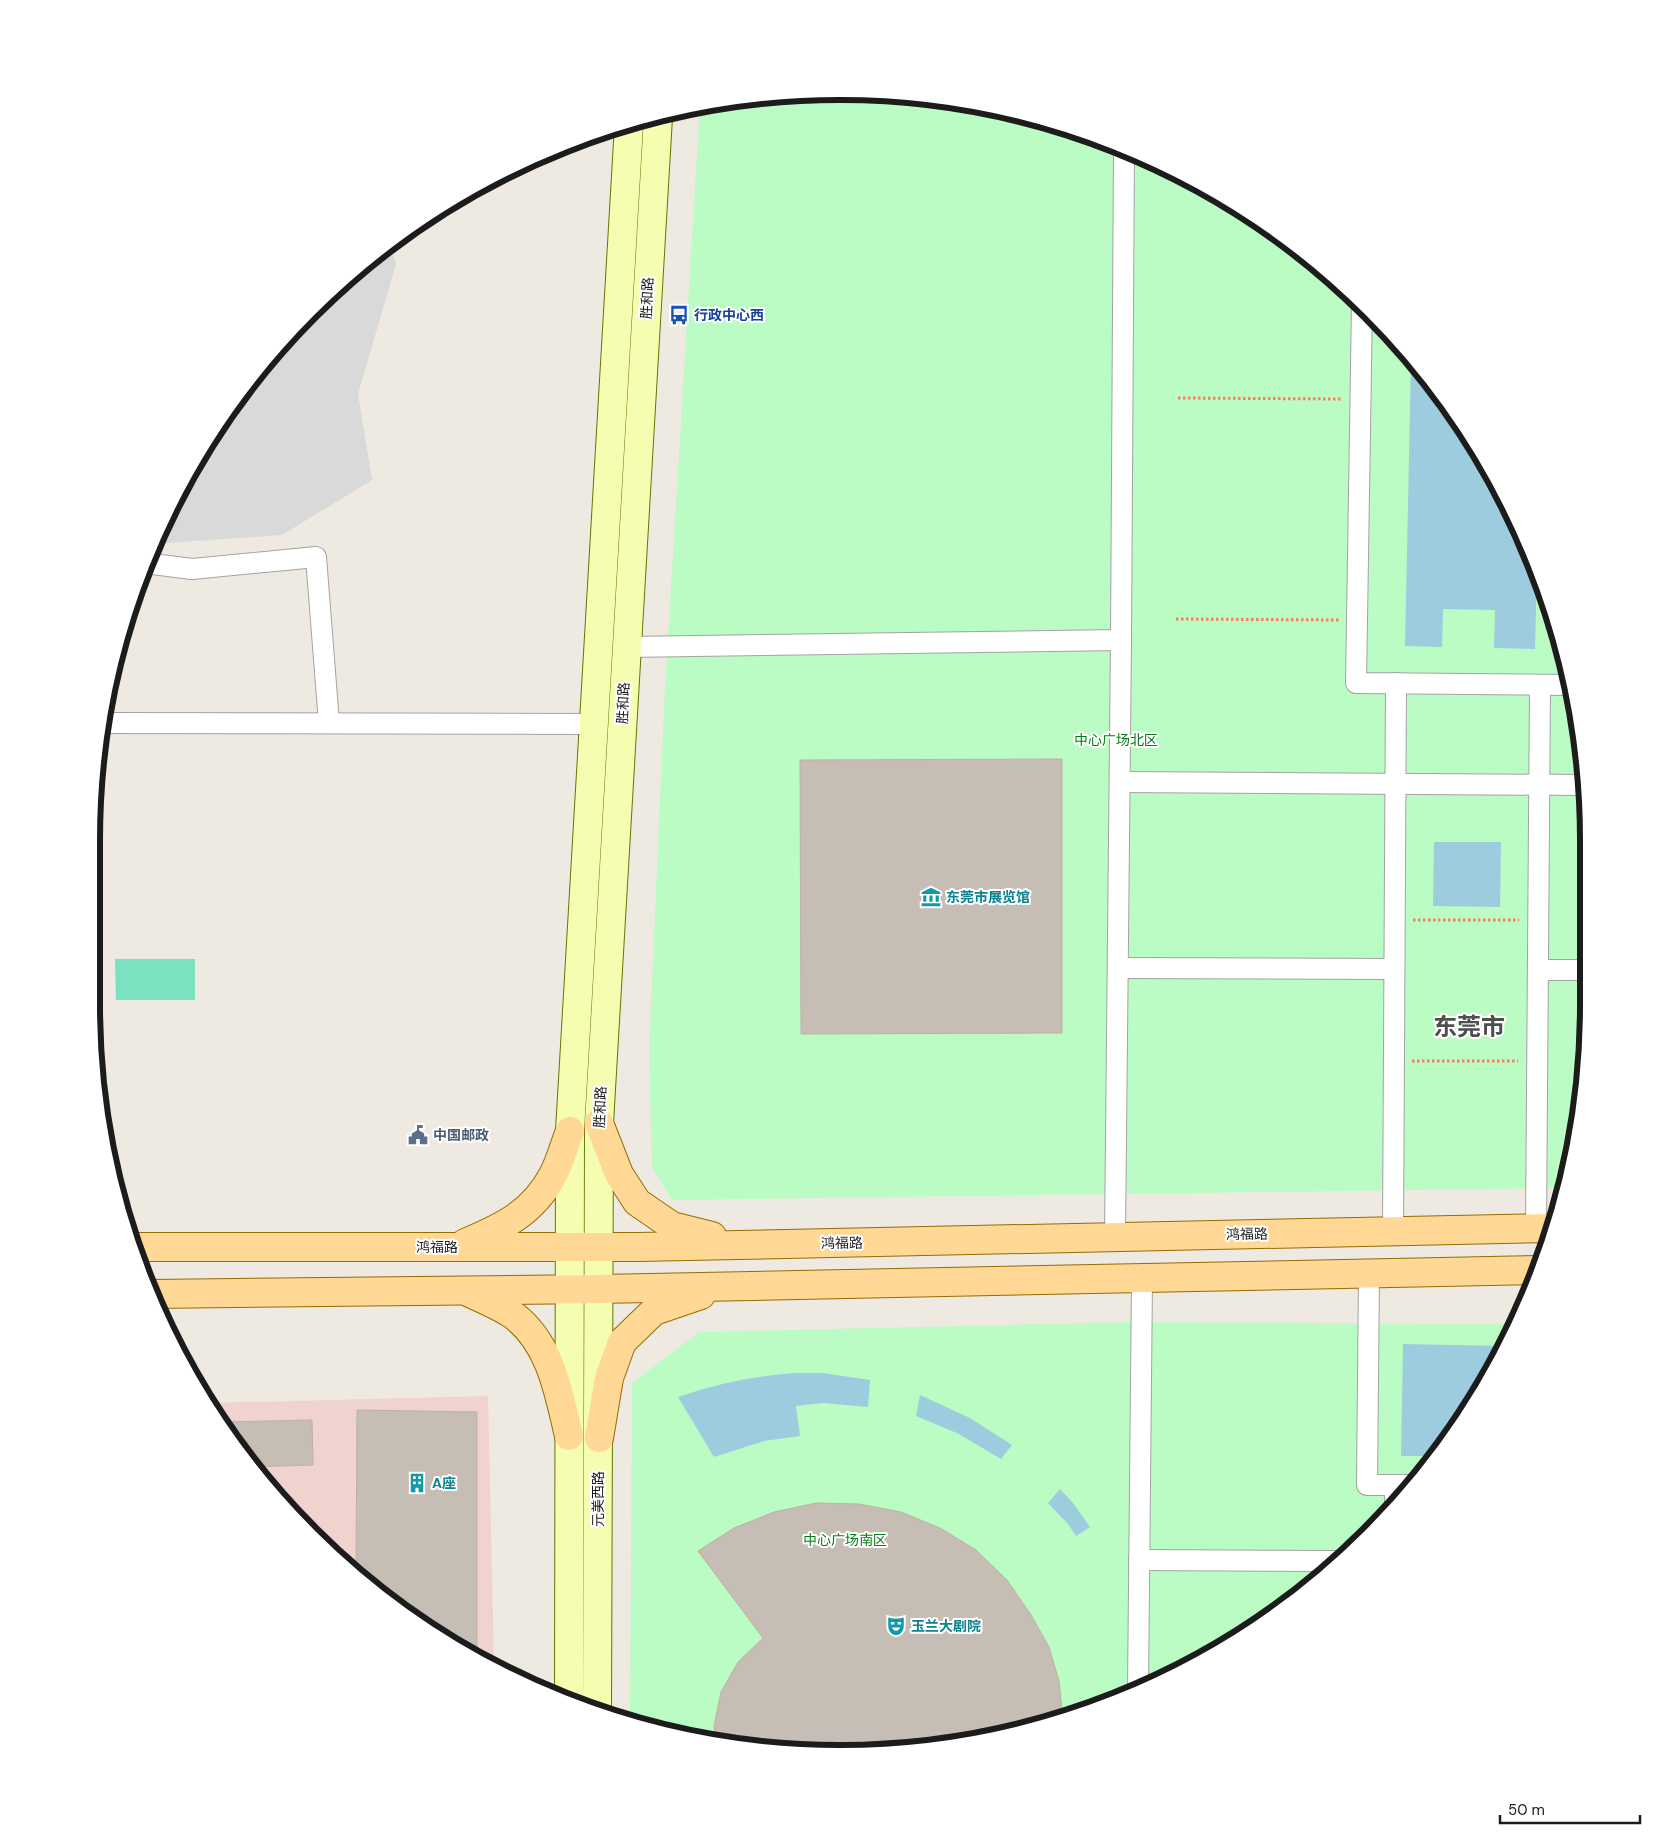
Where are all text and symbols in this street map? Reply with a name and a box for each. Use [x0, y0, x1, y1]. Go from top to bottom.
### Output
street label: 胜和路 [637, 277, 657, 319]
bus stop icon: 行政中心西 [668, 304, 690, 326]
place label: 行政中心西 [694, 306, 764, 324]
street label: 胜和路 [613, 682, 633, 724]
park label: 中心广场北区 [1074, 731, 1158, 749]
museum icon: 东莞市展览馆 [920, 886, 942, 908]
place label: 东莞市展览馆 [946, 888, 1030, 906]
district label: 东莞市 [1433, 1011, 1505, 1042]
street label: 胜和路 [590, 1086, 610, 1128]
public building icon: 中国邮政 [407, 1124, 429, 1146]
place label: 中国邮政 [433, 1126, 489, 1144]
street label: 鸿福路 [1226, 1225, 1268, 1243]
street label: 鸿福路 [821, 1234, 863, 1252]
street label: 鸿福路 [416, 1238, 458, 1256]
street label: 元美西路 [589, 1471, 607, 1527]
building icon: A座 [406, 1472, 428, 1494]
place label: A座 [432, 1474, 456, 1492]
park label: 中心广场南区 [803, 1531, 887, 1549]
theatre icon: 玉兰大剧院 [885, 1615, 907, 1637]
place label: 玉兰大剧院 [911, 1617, 981, 1635]
scale bar [1500, 1792, 1640, 1824]
text: 50 m [1508, 1800, 1545, 1820]

